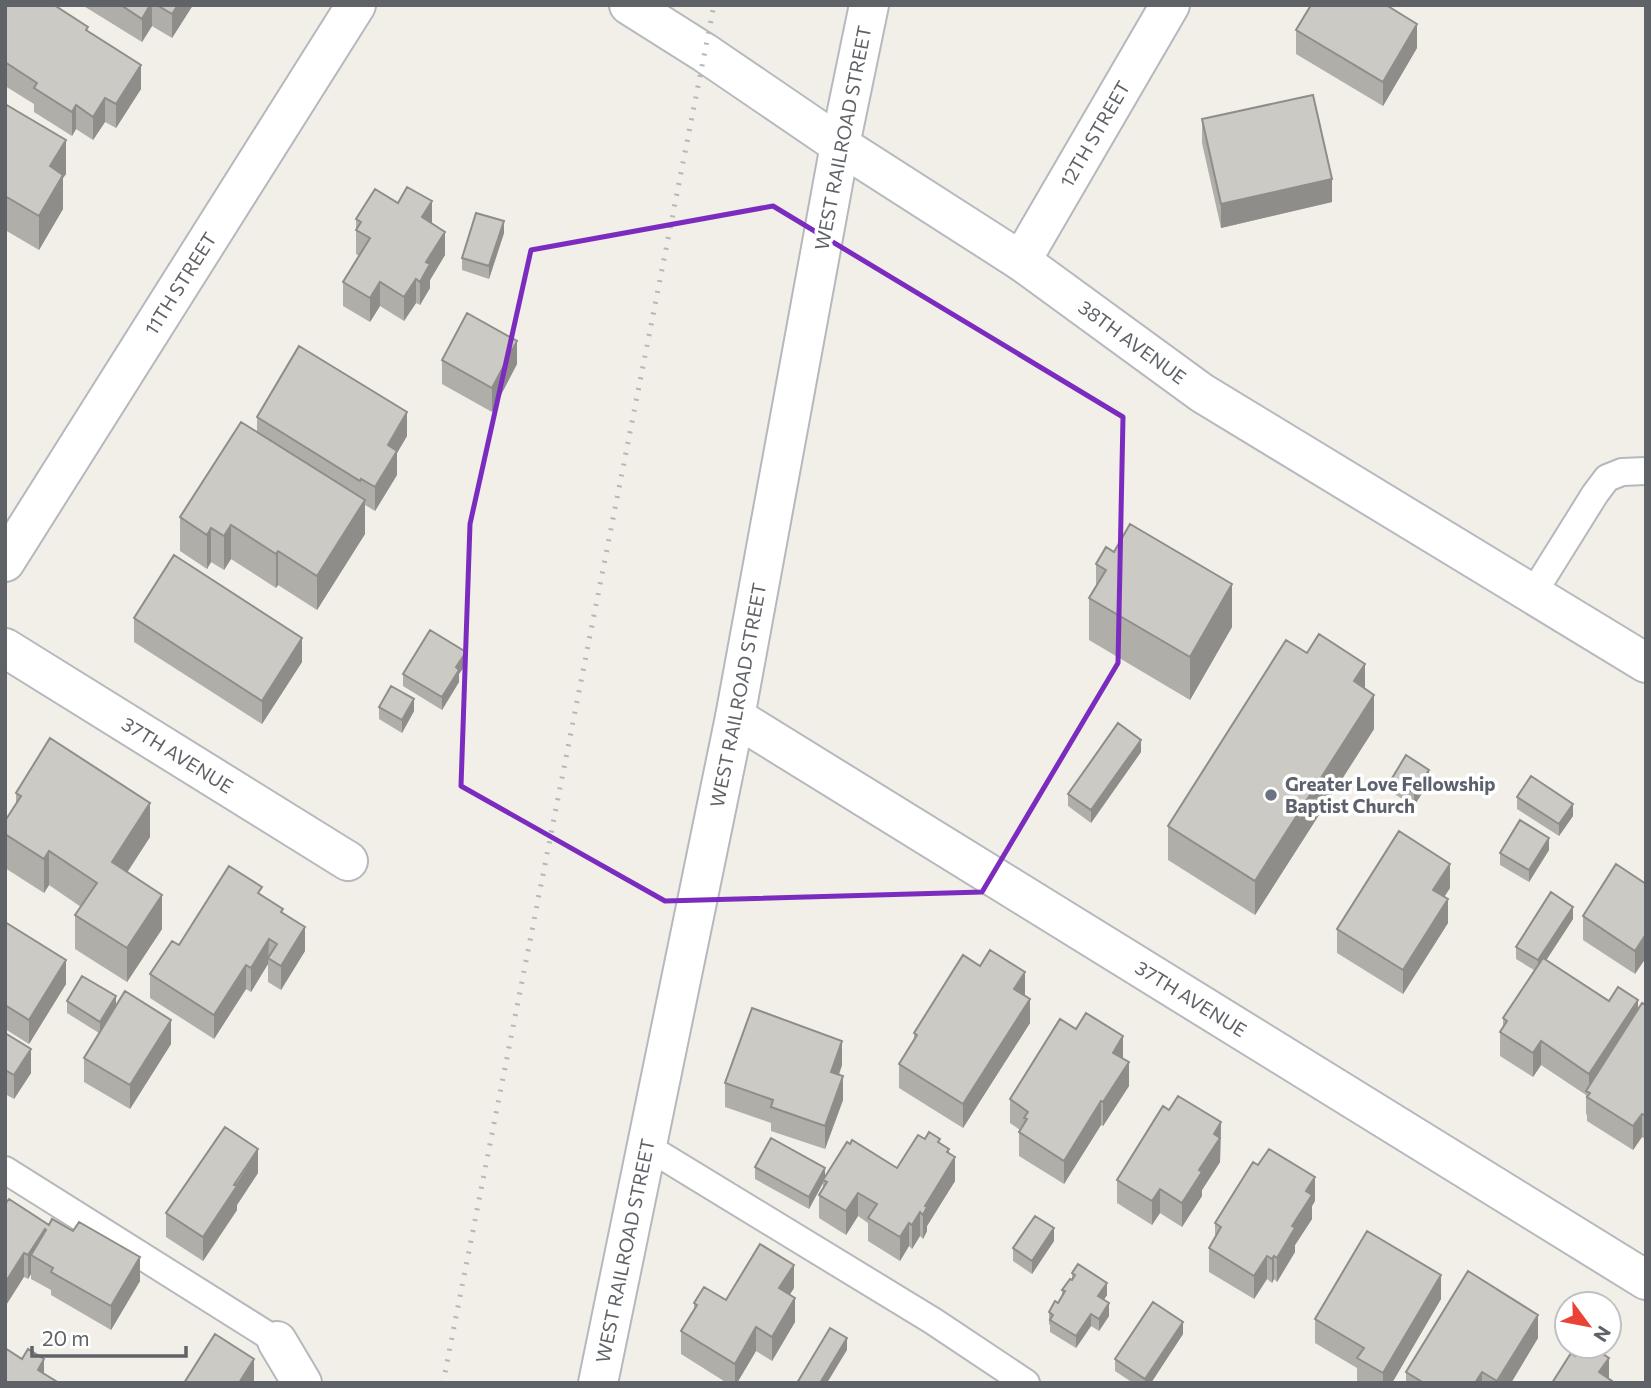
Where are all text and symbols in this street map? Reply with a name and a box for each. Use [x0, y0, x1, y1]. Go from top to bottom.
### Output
street label: WEST RAILROAD STREET [809, 24, 876, 252]
street label: 12TH STREET [1055, 76, 1134, 191]
street label: 11TH STREET [139, 228, 221, 339]
street label: 38TH AVENUE [1074, 295, 1191, 389]
street label: WEST RAILROAD STREET [705, 581, 770, 809]
street label: 37TH AVENUE [118, 712, 237, 798]
place label: Greater Love Fellowship Baptist Church [1285, 772, 1496, 817]
marker: Greater Love Fellowship Baptist Church [1263, 787, 1279, 803]
street label: 37TH AVENUE [1131, 955, 1251, 1041]
street label: WEST RAILROAD STREET [590, 1137, 659, 1365]
north arrow [1553, 1290, 1623, 1360]
scale bar [32, 1314, 186, 1358]
text: N [1589, 1322, 1616, 1346]
text: 20 m [42, 1325, 90, 1350]

